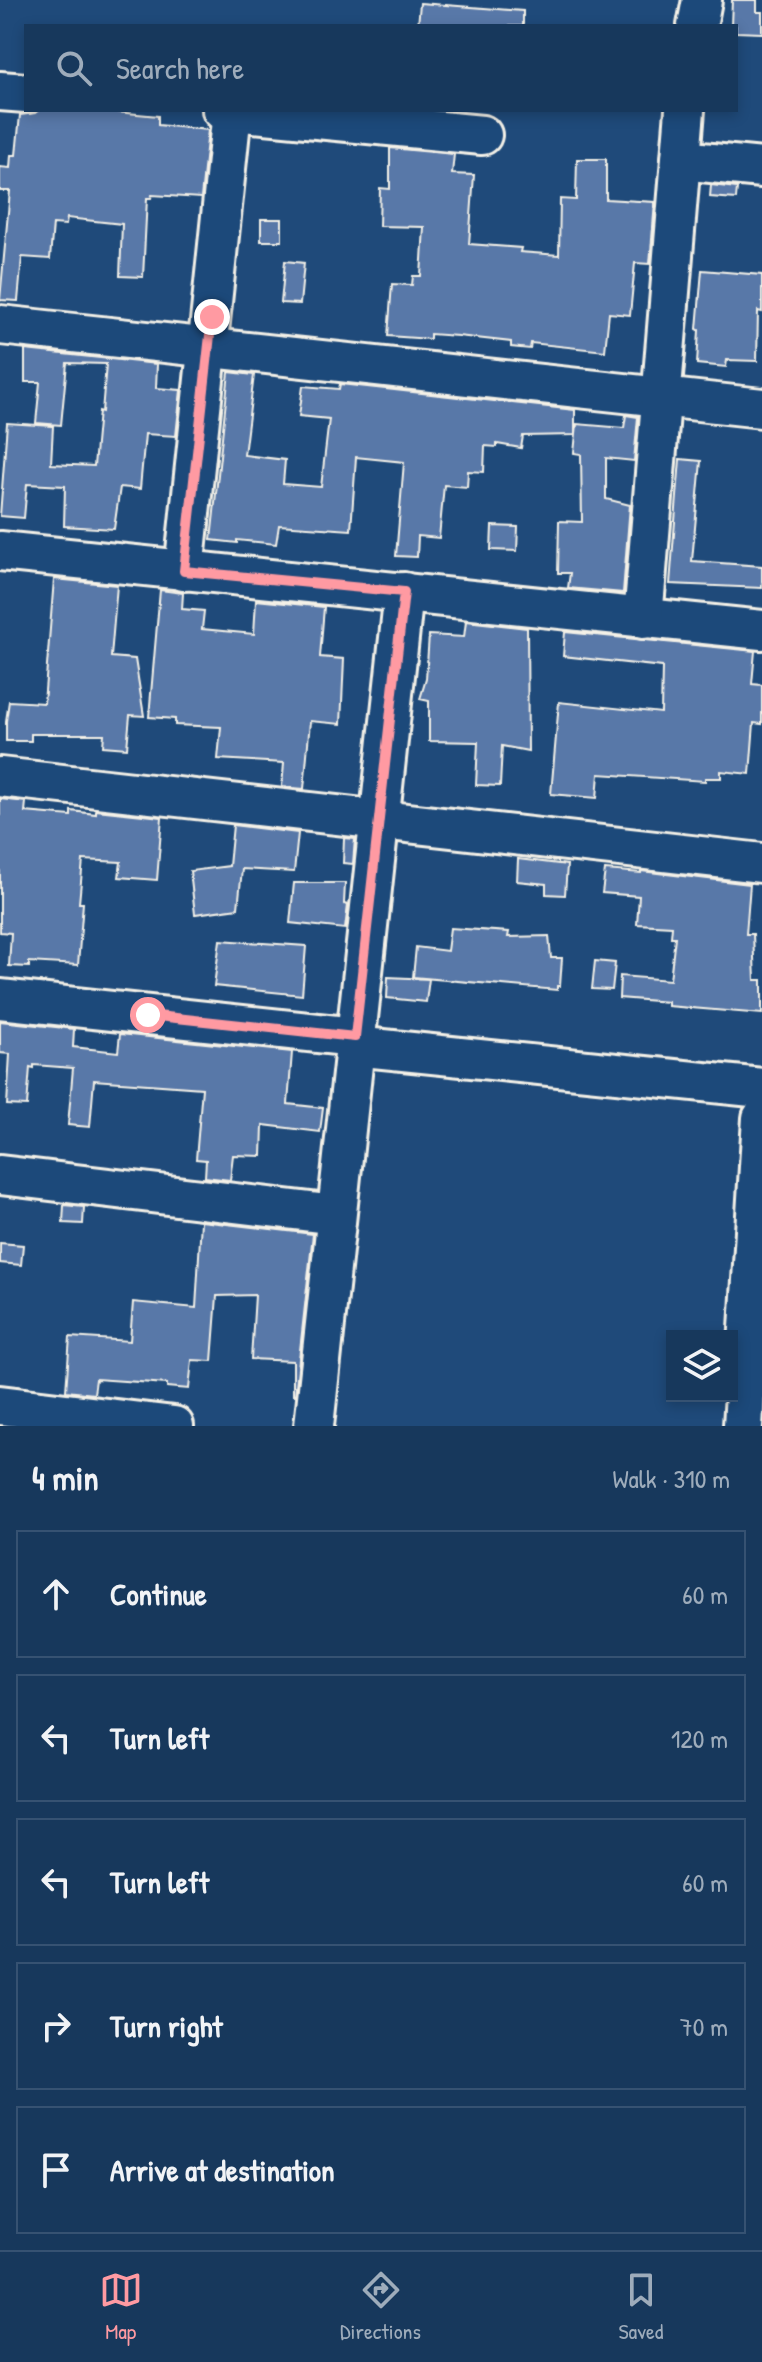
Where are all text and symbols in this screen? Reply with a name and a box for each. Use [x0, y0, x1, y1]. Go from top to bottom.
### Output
search box [24, 24, 738, 112]
icon: search [52, 46, 96, 90]
text: Search here [116, 48, 244, 88]
route end [194, 299, 230, 335]
route start [130, 997, 166, 1033]
map controls [666, 1330, 738, 1402]
button: layers [666, 1330, 738, 1402]
text: 4 min [32, 1455, 99, 1501]
text: Walk · 310 m [613, 1461, 730, 1496]
icon: ahead [34, 1572, 78, 1616]
text: Continue [110, 1574, 207, 1614]
text: 60 m [682, 1577, 728, 1612]
icon: left [34, 1716, 78, 1760]
text: Turn left [110, 1718, 209, 1758]
text: 120 m [671, 1721, 728, 1756]
icon: left [34, 1860, 78, 1904]
text: Turn left [110, 1862, 209, 1902]
text: 60 m [682, 1865, 728, 1900]
icon: right [34, 2004, 78, 2048]
text: Turn right [110, 2006, 223, 2046]
text: 70 m [680, 2009, 728, 2044]
icon: arrive [34, 2148, 78, 2192]
text: Arrive at destination [110, 2150, 335, 2190]
tab: Map [99, 2268, 143, 2346]
tab: Directions [340, 2268, 421, 2346]
tab: Saved [618, 2268, 663, 2346]

